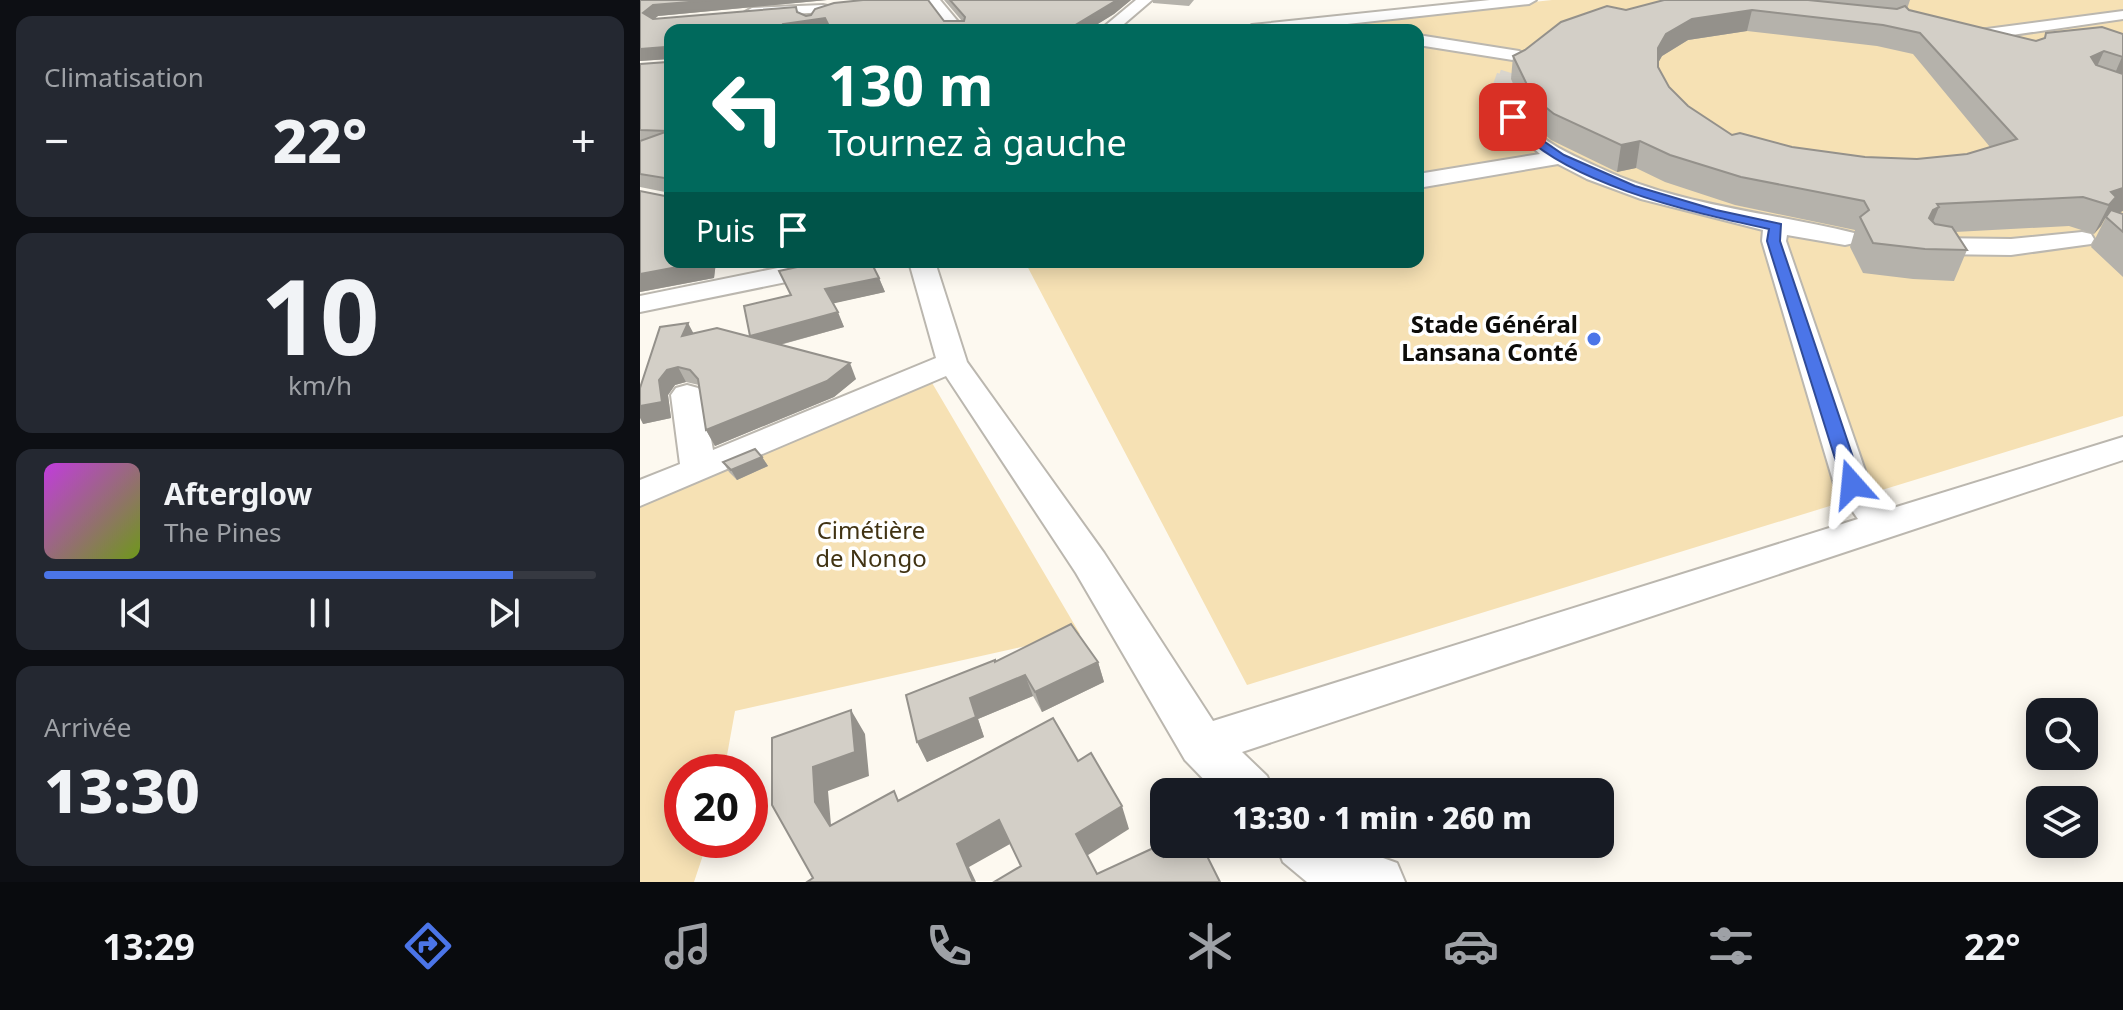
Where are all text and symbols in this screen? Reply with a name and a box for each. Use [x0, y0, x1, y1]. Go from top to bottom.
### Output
text: 130 m [828, 46, 993, 122]
icon: left [696, 56, 800, 160]
text: Climatisation [44, 59, 204, 95]
pin [1479, 83, 1547, 151]
icon: arrive [1491, 95, 1535, 139]
text: 22° [273, 99, 367, 181]
text: − [44, 110, 69, 170]
text: + [571, 110, 596, 170]
text: Tournez à gauche [828, 118, 1127, 167]
icon: arrive [771, 208, 815, 252]
text: Puis [696, 210, 755, 251]
text: 10 [261, 244, 379, 385]
place label: Stade Général Lansana Conté [1401, 307, 1578, 368]
marker: Stade Général Lansana Conté [1585, 330, 1603, 348]
text: km/h [288, 367, 352, 403]
position arrow [1810, 442, 1894, 526]
text: Afterglow [164, 473, 312, 514]
park label: Cimétière de Nongo [815, 513, 927, 574]
text: The Pines [164, 514, 282, 550]
icon: previous [114, 591, 158, 635]
icon: pause [298, 591, 342, 635]
icon: next [482, 591, 526, 635]
map controls [2026, 698, 2098, 858]
button: search [2026, 698, 2098, 770]
text: Arrivée [44, 709, 131, 745]
text: 13:30 [44, 749, 200, 831]
speed limit sign: 20 [664, 754, 768, 858]
button: layers [2026, 786, 2098, 858]
text: 13:30 · 1 min · 260 m [1232, 797, 1532, 838]
icon: directions [400, 918, 456, 974]
icon: music [660, 918, 716, 974]
icon: phone [921, 918, 977, 974]
icon: climate [1182, 918, 1238, 974]
icon: car [1443, 918, 1499, 974]
icon: filters [1703, 918, 1759, 974]
text: 13:29 [102, 922, 195, 971]
text: 22° [1964, 922, 2021, 971]

